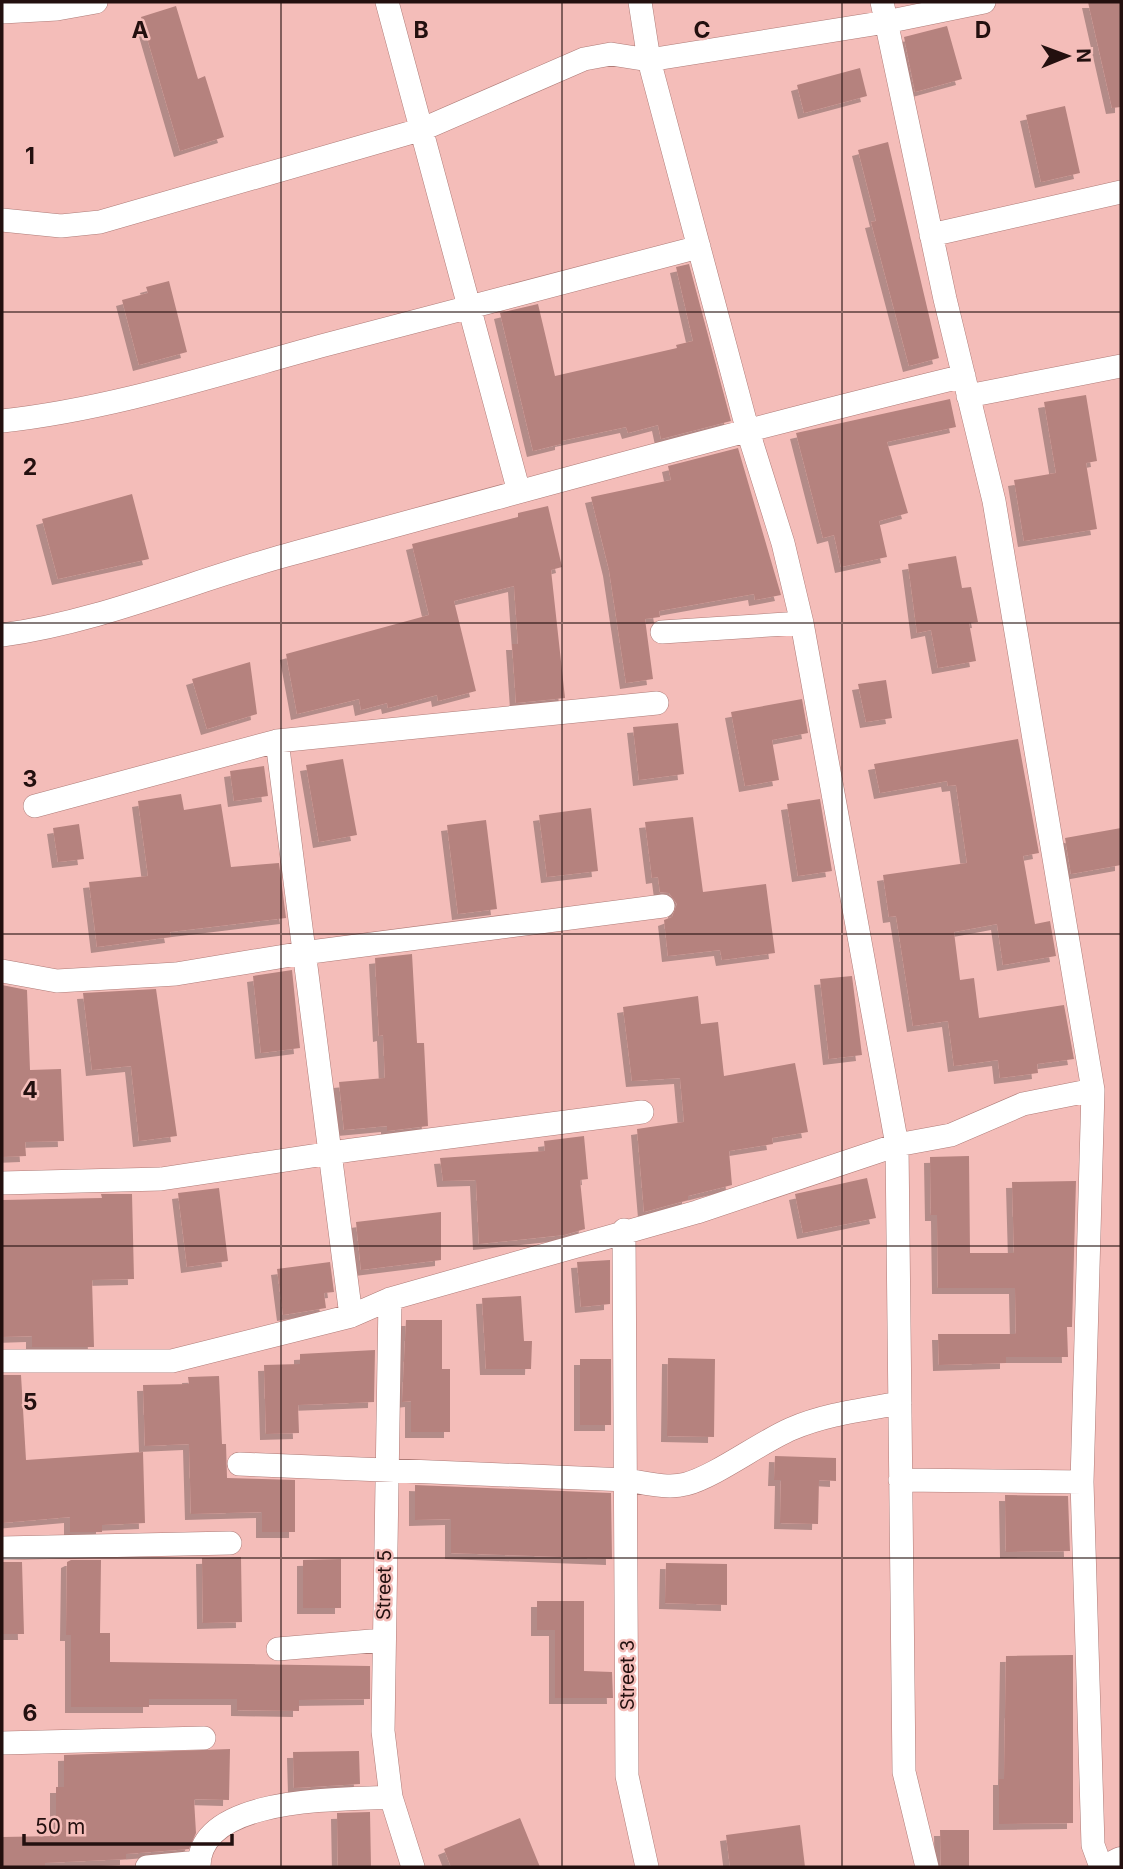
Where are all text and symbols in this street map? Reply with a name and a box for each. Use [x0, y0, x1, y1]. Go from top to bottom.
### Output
text: A [131, 16, 149, 44]
text: B [413, 16, 429, 44]
text: C [693, 16, 711, 44]
text: D [975, 16, 991, 44]
north arrow [1032, 21, 1102, 91]
text: N [1072, 48, 1095, 63]
text: 1 [25, 142, 35, 170]
text: 2 [23, 453, 37, 481]
text: 3 [23, 765, 37, 793]
text: 4 [22, 1076, 38, 1104]
text: 5 [23, 1388, 37, 1416]
street label: Street 5 [372, 1550, 396, 1620]
street label: Street 3 [616, 1640, 639, 1710]
text: 6 [23, 1699, 37, 1727]
scale bar [24, 1802, 233, 1846]
text: 50 m [35, 1814, 85, 1839]

